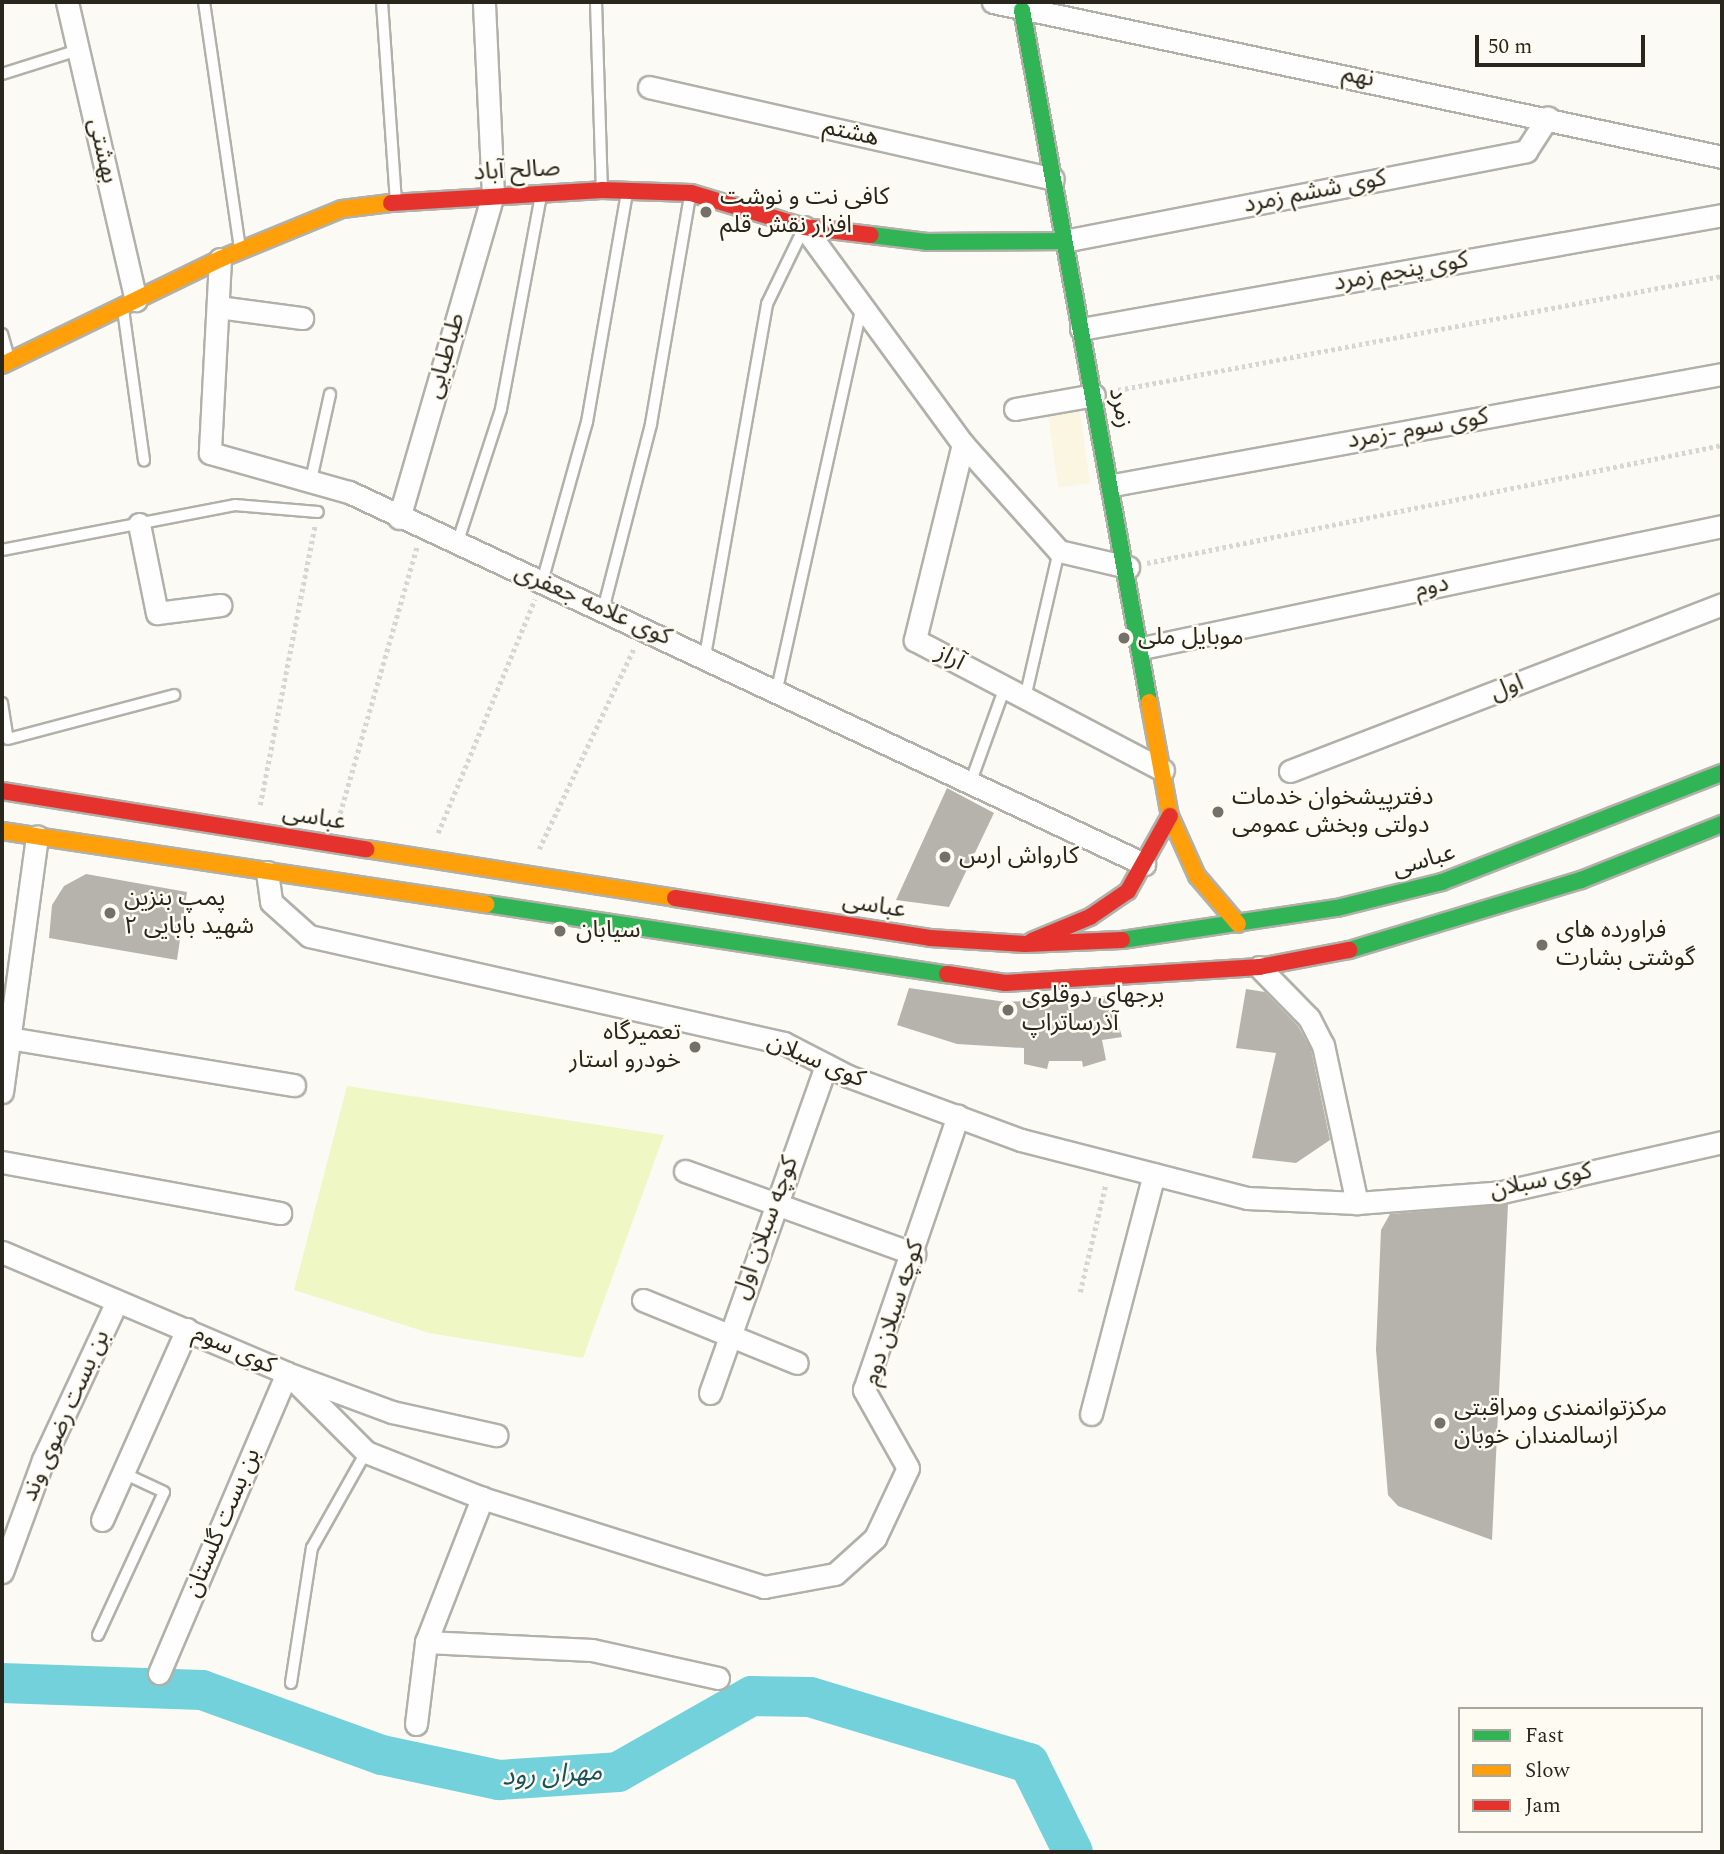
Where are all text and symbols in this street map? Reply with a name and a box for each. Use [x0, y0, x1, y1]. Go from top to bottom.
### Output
scale bar [1479, 21, 1649, 65]
text: 50 m [1488, 31, 1532, 63]
street label: نهم [1339, 60, 1377, 94]
street label: هشتم [820, 113, 882, 153]
street label: بهشتی [81, 116, 123, 186]
street label: صالح آباد [473, 154, 561, 188]
street label: کوی ششم زمرد [1241, 164, 1389, 220]
place label: کافی نت و نوشت افزار نقش قلم [720, 184, 890, 240]
marker: کافی نت و نوشت افزار نقش قلم [698, 204, 714, 220]
street label: کوی پنجم زمرد [1331, 246, 1471, 298]
street label: طباطبایی [420, 310, 472, 402]
street label: زمرد [1102, 385, 1138, 431]
street label: کوی سوم -زمرد [1345, 402, 1491, 456]
street label: کوی علامه جعفری [510, 558, 676, 652]
street label: دوم [1412, 569, 1452, 605]
place label: موبایل ملی [1138, 624, 1244, 652]
marker: موبایل ملی [1116, 630, 1132, 646]
street label: آراز [931, 639, 969, 677]
street label: اول [1486, 669, 1528, 707]
place label: دفترپیشخوان خدمات دولتی وبخش عمومی [1232, 784, 1434, 840]
street label: عباسى [280, 799, 348, 837]
marker: دفترپیشخوان خدمات دولتی وبخش عمومی [1210, 804, 1226, 820]
street label: عباسى [1389, 838, 1459, 884]
place label: کارواش ارس [959, 843, 1079, 871]
marker: کارواش ارس [937, 849, 953, 865]
place label: پمپ بنزین شهید بابایی ۲ [124, 885, 254, 941]
street label: عباسى [840, 887, 908, 925]
marker: پمپ بنزین شهید بابایی ۲ [102, 905, 118, 921]
place label: سیابان [576, 917, 641, 945]
place label: فراورده های گوشتی بشارت [1556, 917, 1695, 973]
marker: سیابان [550, 921, 570, 941]
marker: فراورده های گوشتی بشارت [1534, 937, 1550, 953]
place label: برجهای دوقلوی آذرساتراپ [1022, 982, 1164, 1038]
marker: برجهای دوقلوی آذرساتراپ [1000, 1002, 1016, 1018]
place label: تعمیرگاه خودرو استار [569, 1019, 681, 1075]
street label: کوی سبلان [763, 1028, 869, 1094]
marker: تعمیرگاه خودرو استار [687, 1039, 703, 1055]
street label: کوچه سبلان اول [727, 1153, 805, 1303]
street label: کوی سبلان [1488, 1157, 1594, 1205]
street label: کوچه سبلان دوم [857, 1237, 931, 1389]
street label: کوی سوم [188, 1319, 280, 1381]
street label: بن بست رضوی وند [15, 1326, 117, 1506]
place label: مرکزتوانمندی ومراقبتی ازسالمندان خوبان [1454, 1395, 1667, 1451]
marker: مرکزتوانمندی ومراقبتی ازسالمندان خوبان [1432, 1415, 1448, 1431]
street label: بن بست گلستان [179, 1444, 267, 1602]
legend [1458, 1707, 1703, 1833]
text: Fast [1525, 1720, 1564, 1752]
text: Slow [1525, 1755, 1569, 1787]
water label: مهران رود [501, 1757, 603, 1793]
text: Jam [1525, 1790, 1561, 1822]

